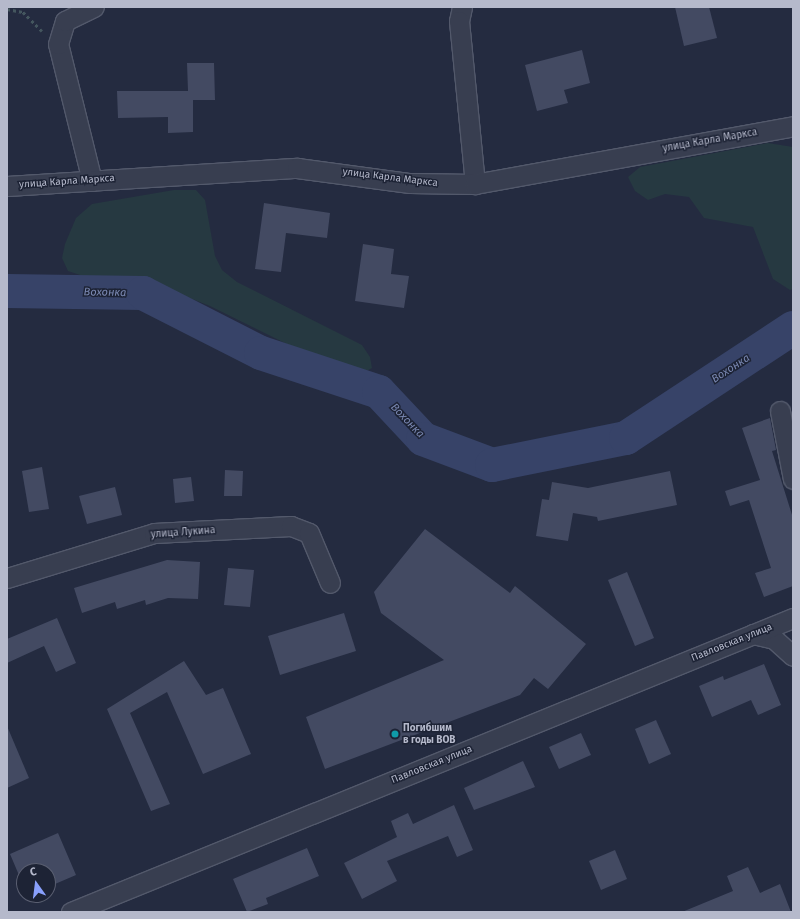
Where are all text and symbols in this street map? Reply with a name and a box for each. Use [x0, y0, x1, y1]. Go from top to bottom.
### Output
street label: улица Карла Маркса [662, 127, 758, 155]
street label: улица Карла Маркса [342, 166, 438, 190]
street label: улица Карла Маркса [19, 173, 115, 191]
water label: Вохонка [83, 286, 127, 300]
water label: Вохонка [709, 352, 753, 386]
water label: Вохонка [387, 401, 427, 441]
street label: улица Лукина [150, 525, 216, 541]
street label: Павловская улица [690, 621, 774, 665]
place label: Погибшим в годы ВОВ [403, 722, 456, 746]
marker: Погибшим в годы ВОВ [390, 729, 400, 739]
street label: Павловская улица [390, 743, 474, 787]
north arrow [16, 863, 56, 903]
text: С [29, 865, 38, 879]

